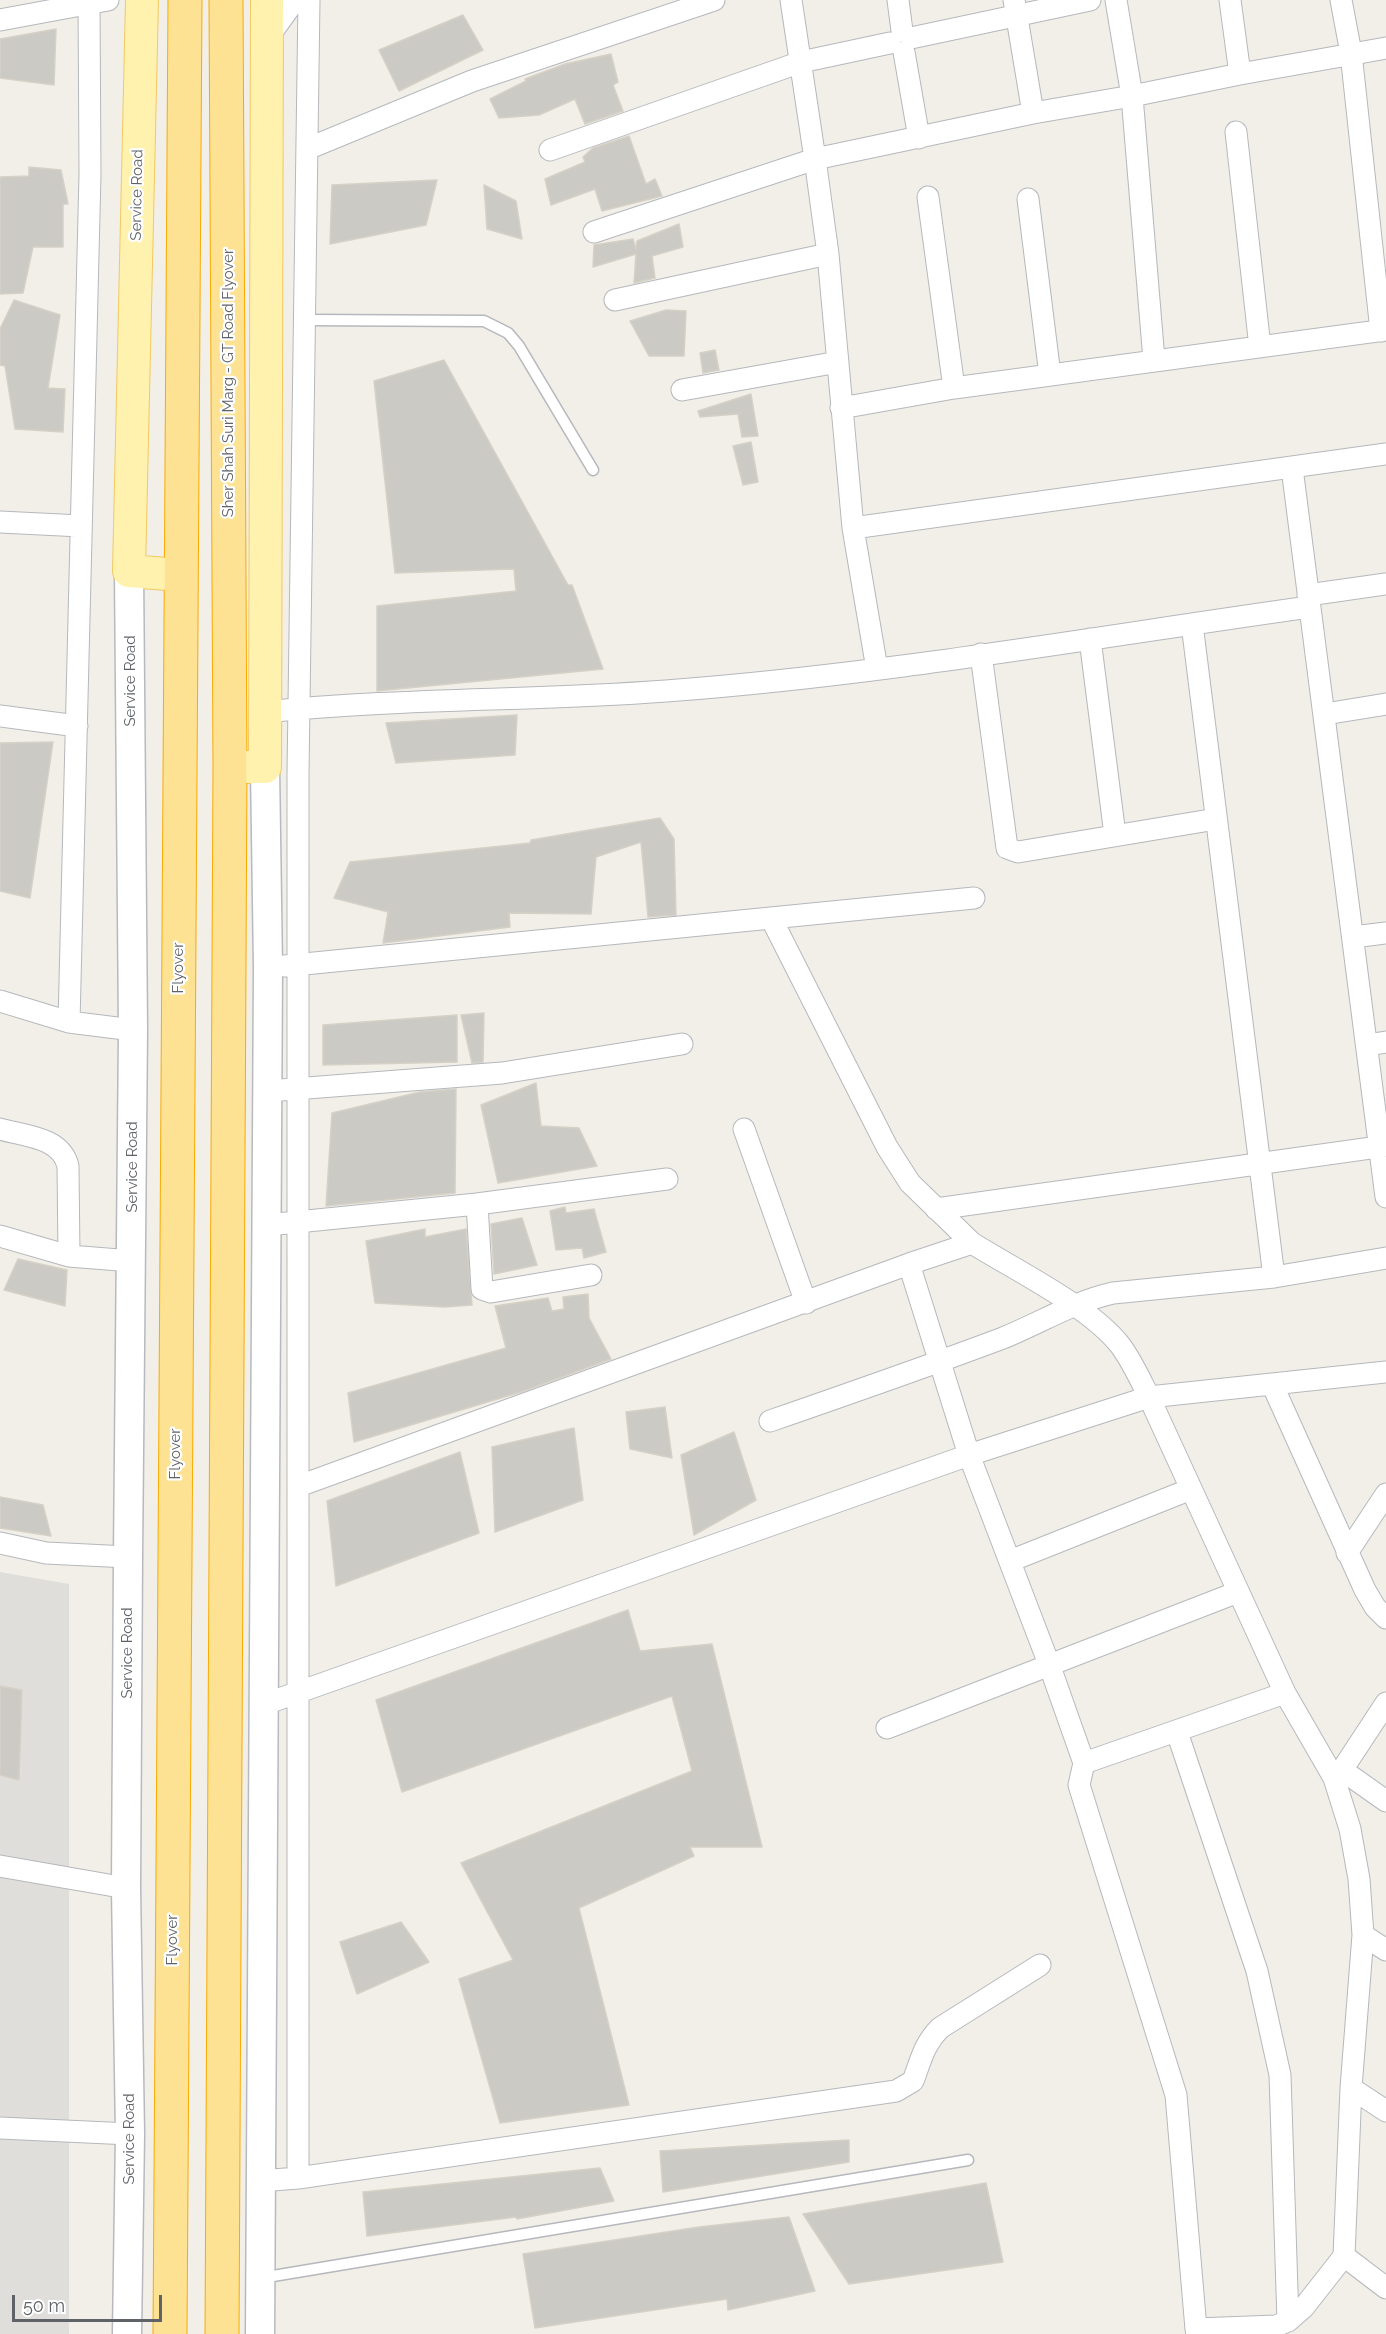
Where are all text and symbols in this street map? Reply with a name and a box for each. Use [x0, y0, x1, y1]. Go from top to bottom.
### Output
street label: Service Road [127, 149, 147, 241]
street label: Sher Shah Suri Marg - GT Road Flyover [219, 249, 237, 517]
street label: Service Road [121, 635, 139, 727]
street label: Flyover [169, 943, 187, 993]
street label: Service Road [123, 1121, 141, 1213]
street label: Flyover [166, 1429, 184, 1479]
street label: Service Road [118, 1607, 136, 1699]
street label: Flyover [163, 1915, 181, 1965]
street label: Service Road [120, 2093, 138, 2185]
scale bar [15, 2283, 165, 2321]
text: 50 m [23, 2295, 65, 2316]

